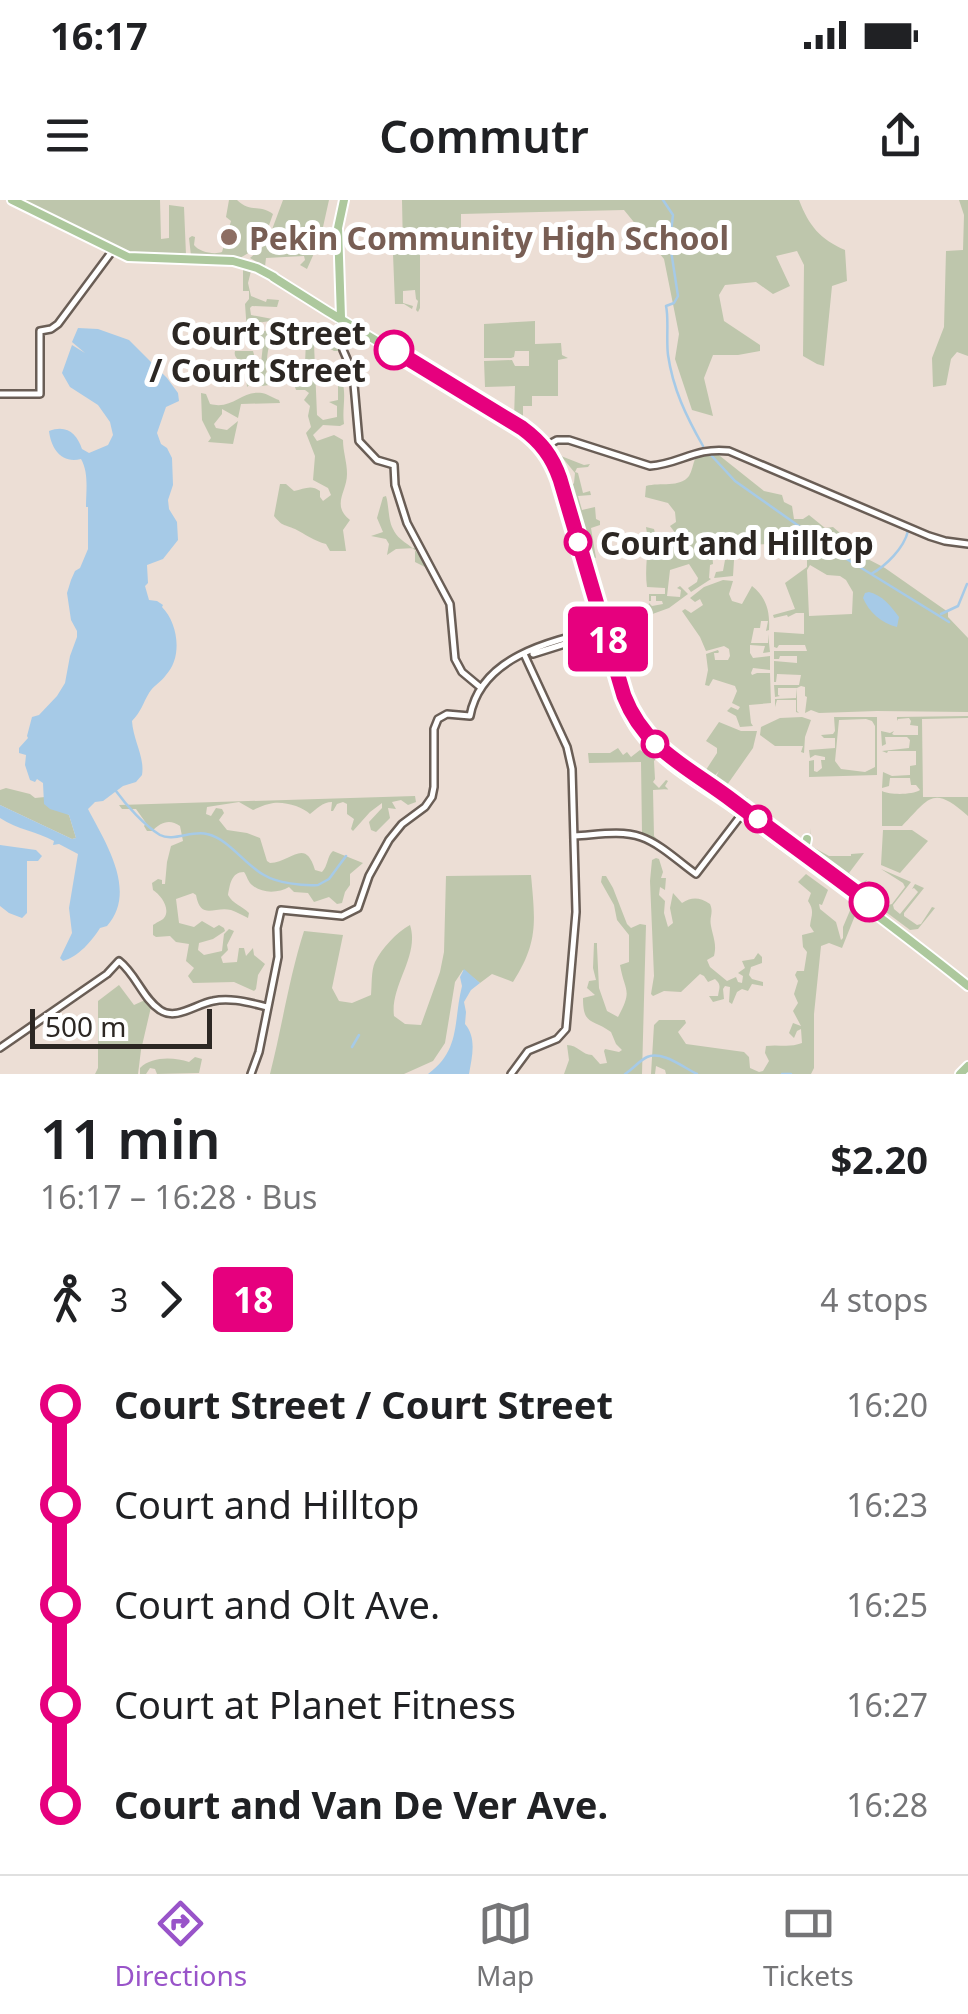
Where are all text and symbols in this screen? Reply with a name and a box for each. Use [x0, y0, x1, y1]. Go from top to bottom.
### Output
text: 16:17 [50, 9, 148, 61]
text: Commutr [379, 105, 589, 166]
icon: menu [40, 108, 95, 163]
icon: share [873, 108, 928, 163]
place label: Pekin Community High School [249, 216, 729, 259]
marker: Pekin Community High School [218, 226, 240, 248]
place label: Court Street / Court Street [149, 311, 366, 391]
marker: Court Street / Court Street [375, 331, 413, 369]
place label: Court and Hilltop [600, 521, 874, 564]
marker: Court and Hilltop [565, 529, 591, 555]
line badge: 18 [563, 606, 653, 672]
text: 18 [588, 616, 628, 663]
unlabelled marker [642, 731, 668, 757]
unlabelled marker [745, 806, 771, 832]
unlabelled marker [850, 883, 888, 921]
scale bar [30, 1004, 212, 1048]
text: 500 m [45, 1007, 127, 1045]
text: 11 min [40, 1100, 221, 1175]
text: $2.20 [830, 1133, 928, 1185]
text: 16:17 – 16:28 · Bus [40, 1175, 317, 1218]
icon: walk [40, 1272, 95, 1327]
icon: forward [143, 1272, 198, 1327]
text: 18 [233, 1276, 273, 1323]
text: 3 [110, 1278, 128, 1321]
text: 4 stops [820, 1278, 928, 1321]
text: Court Street / Court Street [114, 1378, 613, 1430]
text: 16:20 [846, 1383, 928, 1426]
text: Court and Hilltop [114, 1478, 419, 1530]
text: 16:23 [846, 1483, 928, 1526]
text: Court and Olt Ave. [114, 1578, 440, 1630]
text: 16:25 [846, 1583, 928, 1626]
text: Court at Planet Fitness [114, 1678, 516, 1730]
text: 16:27 [846, 1683, 928, 1726]
text: Court and Van De Ver Ave. [114, 1778, 608, 1830]
text: 16:28 [846, 1783, 928, 1826]
tab: Directions [114, 1896, 247, 1994]
tab: Map [476, 1896, 534, 1994]
tab: Tickets [763, 1896, 854, 1994]

